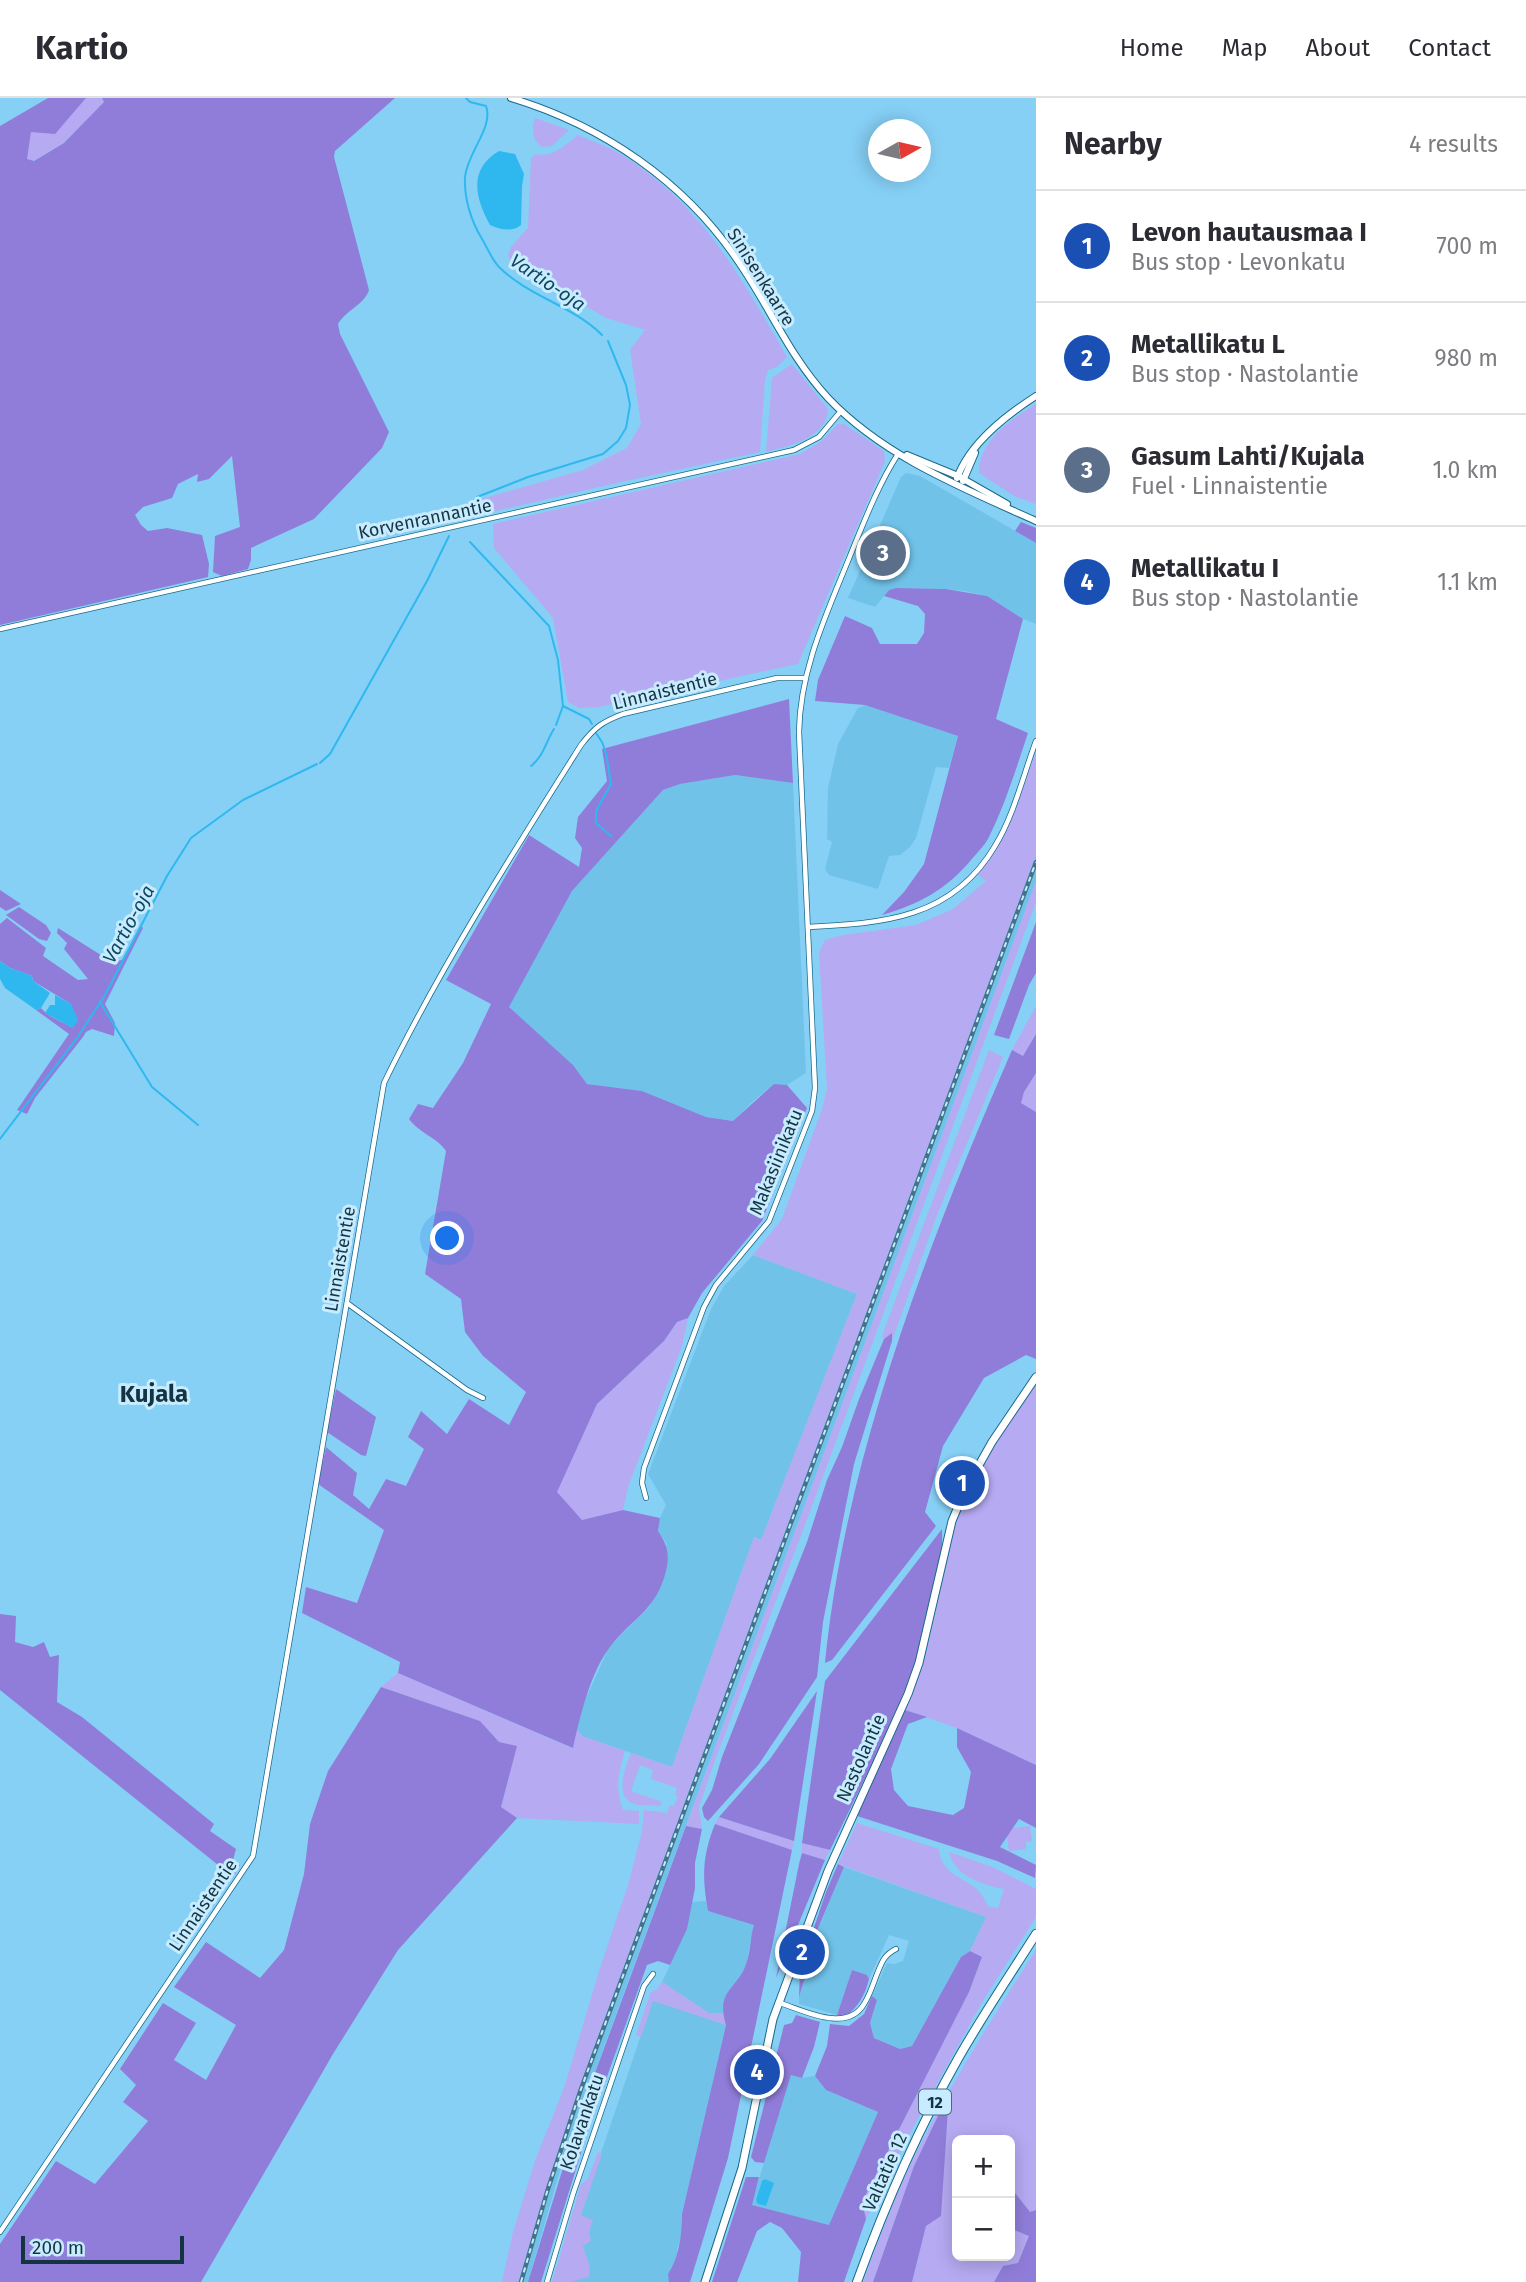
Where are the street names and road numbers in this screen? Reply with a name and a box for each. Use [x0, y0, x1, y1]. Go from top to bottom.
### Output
street label: Sinisenkaarre [722, 224, 800, 330]
street label: Korvenrannantie [356, 494, 494, 544]
street label: Linnaistentie [611, 667, 719, 715]
street label: Makasiinikatu [745, 1106, 807, 1218]
street label: Linnaistentie [320, 1205, 360, 1313]
street label: Nastolantie [832, 1711, 890, 1805]
street label: Linnaistentie [164, 1855, 242, 1955]
street label: Kolavankatu [555, 2071, 609, 2173]
road number: 12 [919, 2090, 951, 2114]
street label: Valtatie 12 [858, 2129, 912, 2214]

